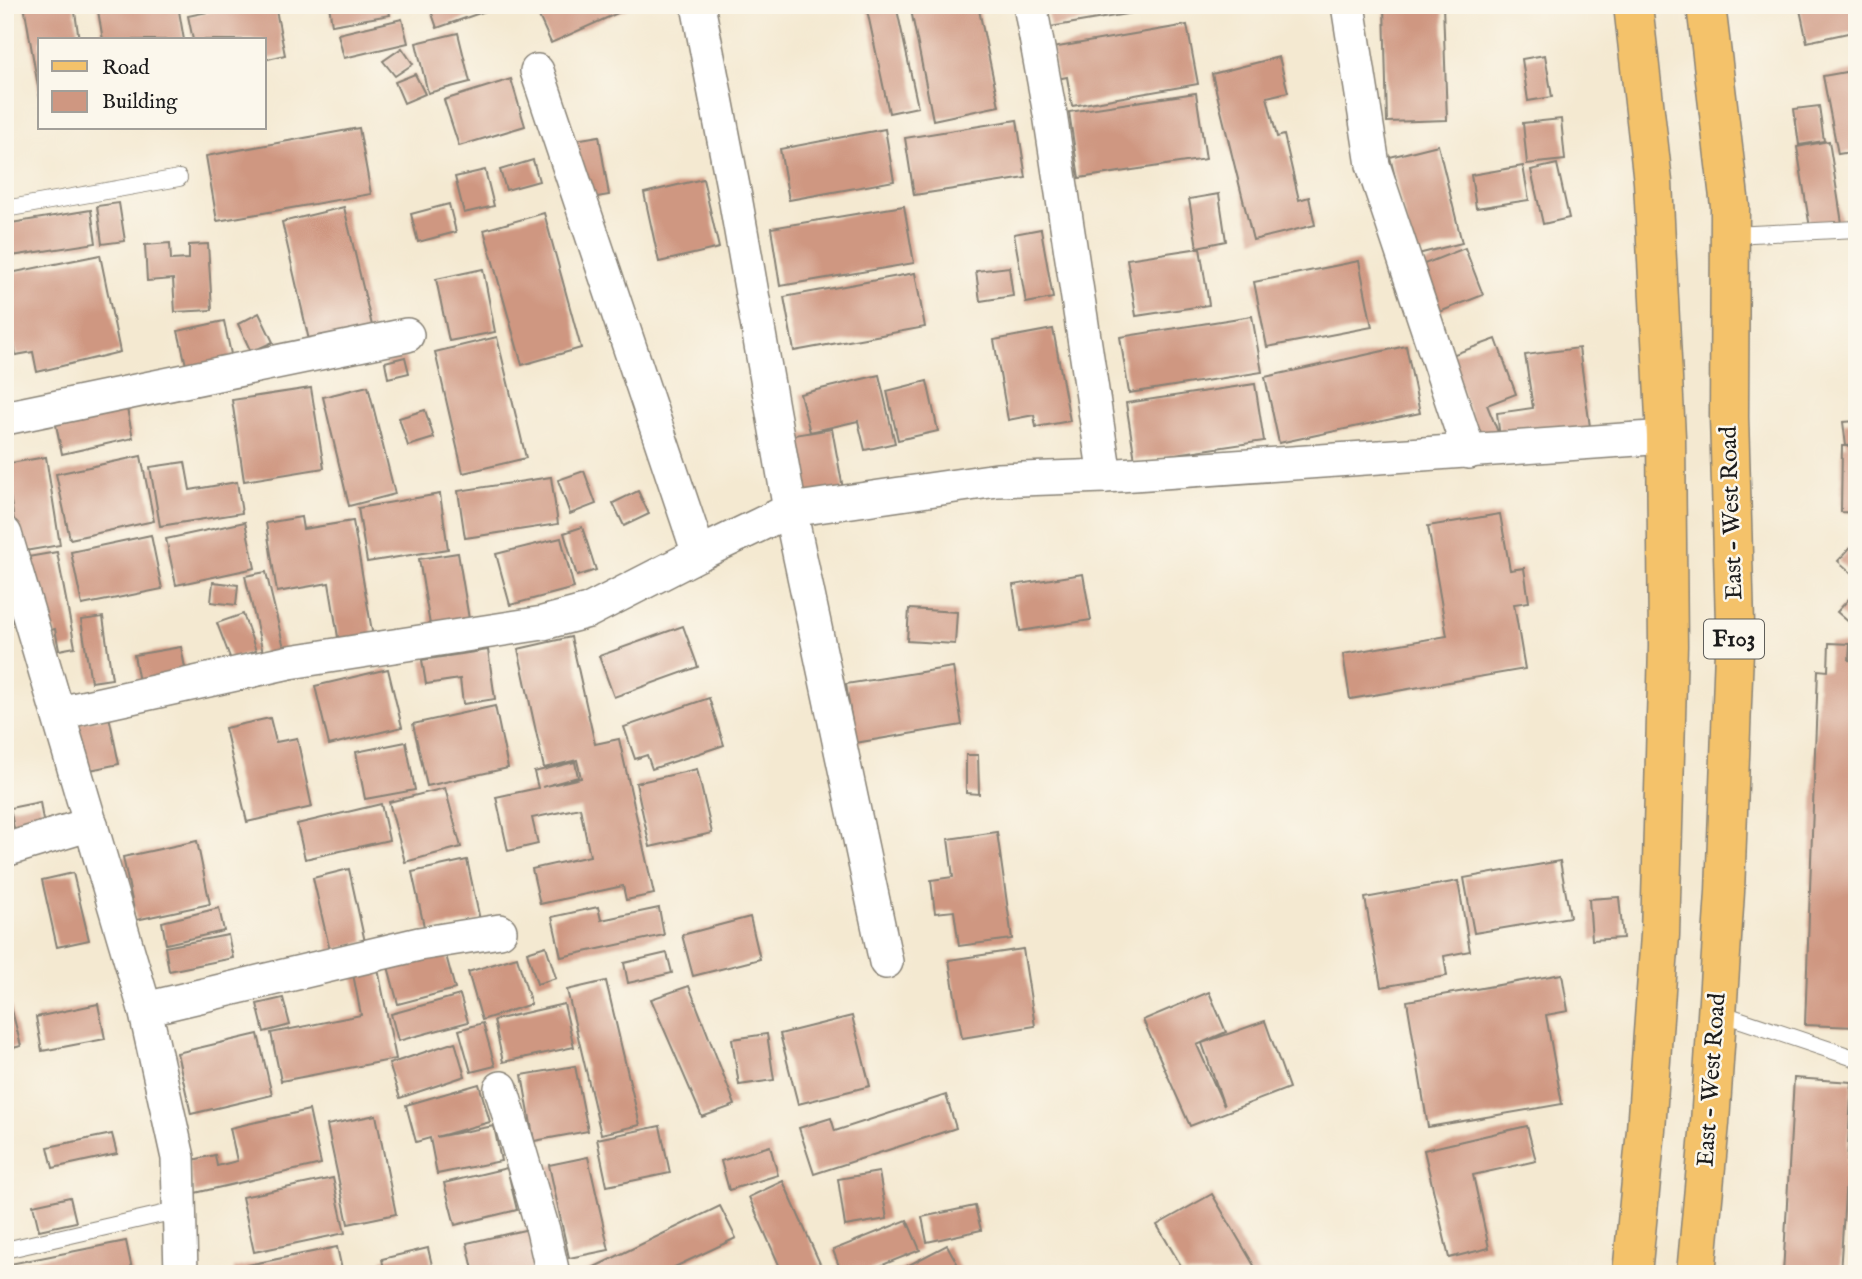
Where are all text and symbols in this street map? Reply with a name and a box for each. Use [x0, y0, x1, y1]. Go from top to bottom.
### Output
legend [38, 38, 266, 130]
text: Road [102, 55, 150, 82]
text: Building [102, 89, 178, 116]
street label: East - West Road [1713, 425, 1751, 601]
road number: F103 [1704, 620, 1764, 659]
street label: East - West Road [1690, 992, 1734, 1168]

